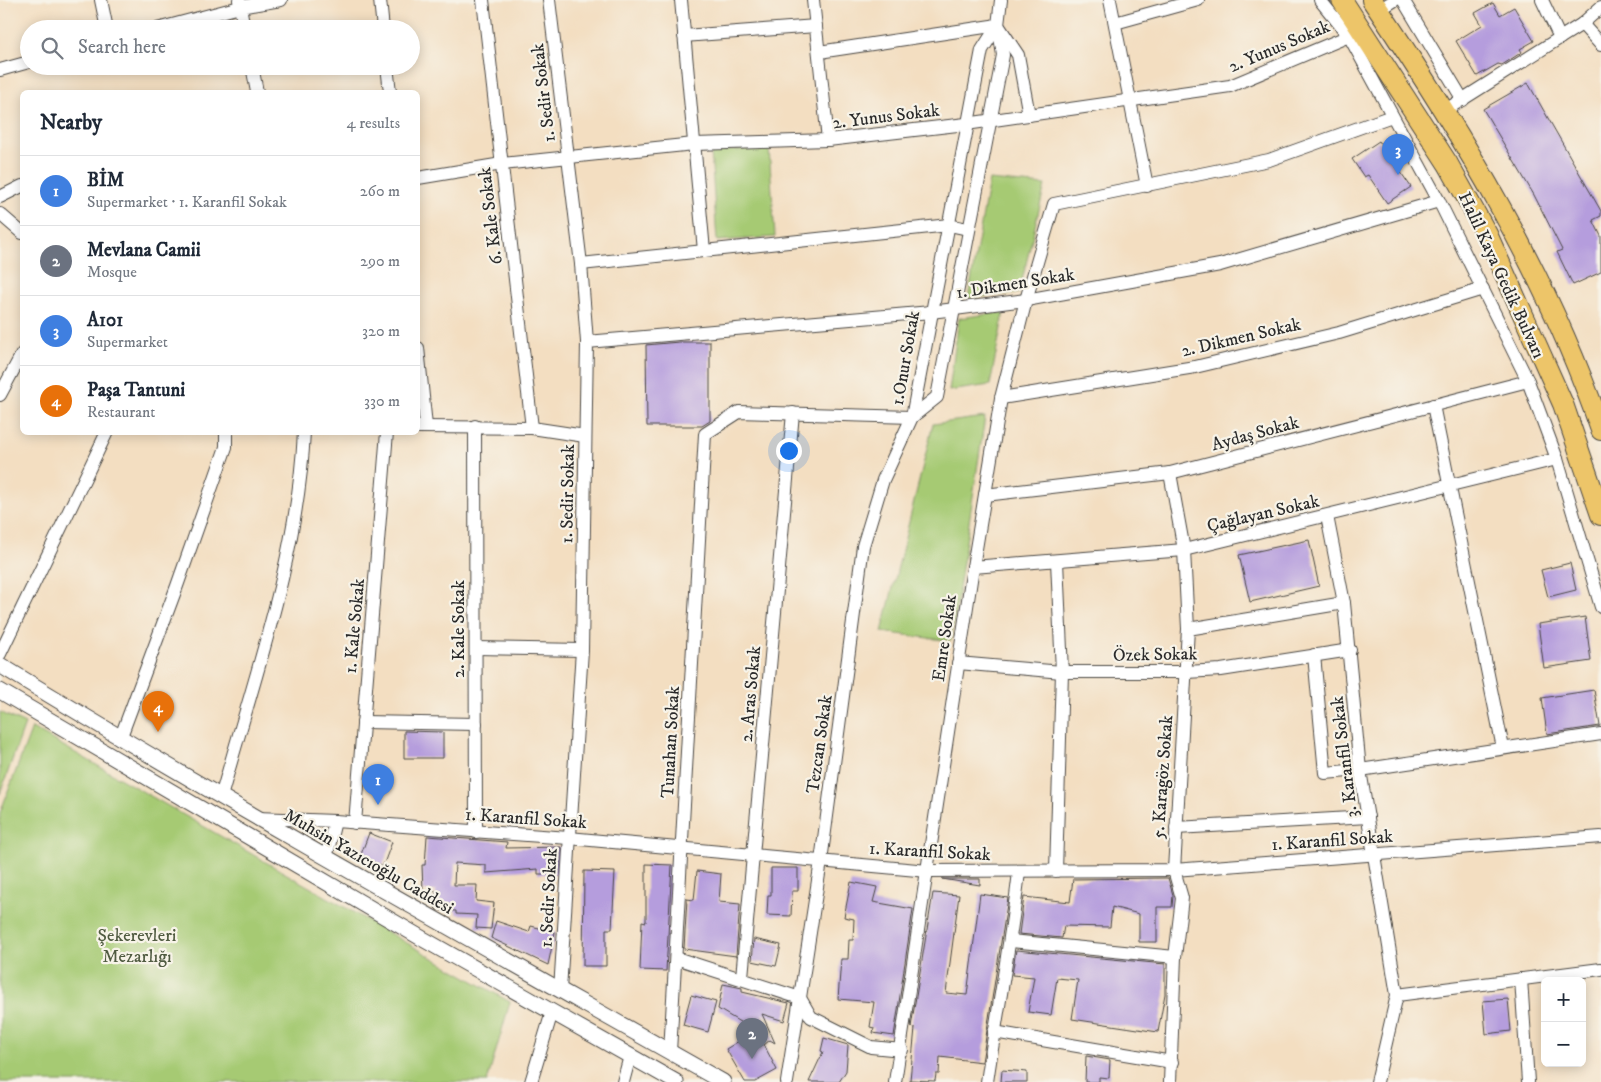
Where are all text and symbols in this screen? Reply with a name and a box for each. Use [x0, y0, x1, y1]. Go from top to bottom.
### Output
street label: 2. Yunus Sokak [1226, 16, 1333, 78]
search box [20, 20, 420, 75]
icon: search [38, 34, 66, 62]
text: Search here [78, 36, 166, 59]
street label: 1. Sedir Sokak [527, 42, 561, 144]
street label: 2. Yunus Sokak [831, 100, 941, 134]
text: Nearby [40, 110, 102, 136]
text: 4 results [347, 113, 400, 133]
pin: 3 [1382, 134, 1414, 175]
street label: 6. Kale Sokak [474, 166, 508, 266]
text: BİM [87, 169, 124, 192]
text: 1 [53, 181, 59, 201]
text: 260 m [360, 181, 400, 201]
street label: Halil Kaya Gedik Bulvarı [1453, 189, 1549, 362]
text: Supermarket · 1. Karanfil Sokak [87, 192, 287, 212]
text: Mevlana Camii [87, 239, 201, 262]
text: 2 [52, 251, 60, 271]
text: 290 m [360, 251, 400, 271]
text: Mosque [87, 262, 137, 282]
street label: 1. Dikmen Sokak [954, 264, 1076, 304]
text: A101 [87, 309, 123, 332]
street label: 1.Onur Sokak [887, 309, 925, 407]
street label: 2. Dikmen Sokak [1179, 314, 1303, 362]
text: 3 [53, 321, 59, 341]
text: 320 m [362, 321, 400, 341]
text: Supermarket [87, 332, 168, 352]
text: Paşa Tantuni [87, 379, 185, 402]
text: 4 [51, 391, 61, 411]
text: 330 m [364, 391, 400, 411]
text: Restaurant [87, 402, 155, 422]
street label: Aydaş Sokak [1209, 412, 1301, 456]
your location [776, 438, 802, 464]
street label: 1. Sedir Sokak [556, 444, 580, 544]
street label: Çağlayan Sokak [1205, 490, 1322, 538]
street label: 1. Kale Sokak [340, 578, 370, 675]
street label: 2. Kale Sokak [448, 580, 470, 678]
street label: Emre Sokak [928, 593, 962, 683]
street label: Özek Sokak [1113, 643, 1197, 667]
street label: 2. Aras Sokak [736, 645, 766, 743]
street label: Tunahan Sokak [657, 685, 685, 799]
pin: 4 [142, 691, 174, 732]
street label: Tezcan Sokak [802, 693, 838, 795]
street label: 3. Karanfil Sokak [1327, 695, 1363, 819]
street label: 5. Karagöz Sokak [1148, 714, 1178, 840]
pin: 1 [362, 764, 394, 805]
street label: Muhsin Yazıcıoğlu Caddesi [280, 804, 457, 919]
street label: 1. Karanfil Sokak [464, 804, 588, 834]
street label: 1. Karanfil Sokak [1271, 826, 1394, 856]
street label: 1. Karanfil Sokak [869, 838, 991, 866]
street label: 1. Sedir Sokak [535, 848, 563, 948]
park label: Şekerevleri Mezarlığı [98, 925, 176, 968]
map controls [1541, 977, 1586, 1067]
button: + [1541, 977, 1586, 1022]
pin: 2 [736, 1018, 768, 1059]
button: − [1541, 1022, 1586, 1067]

